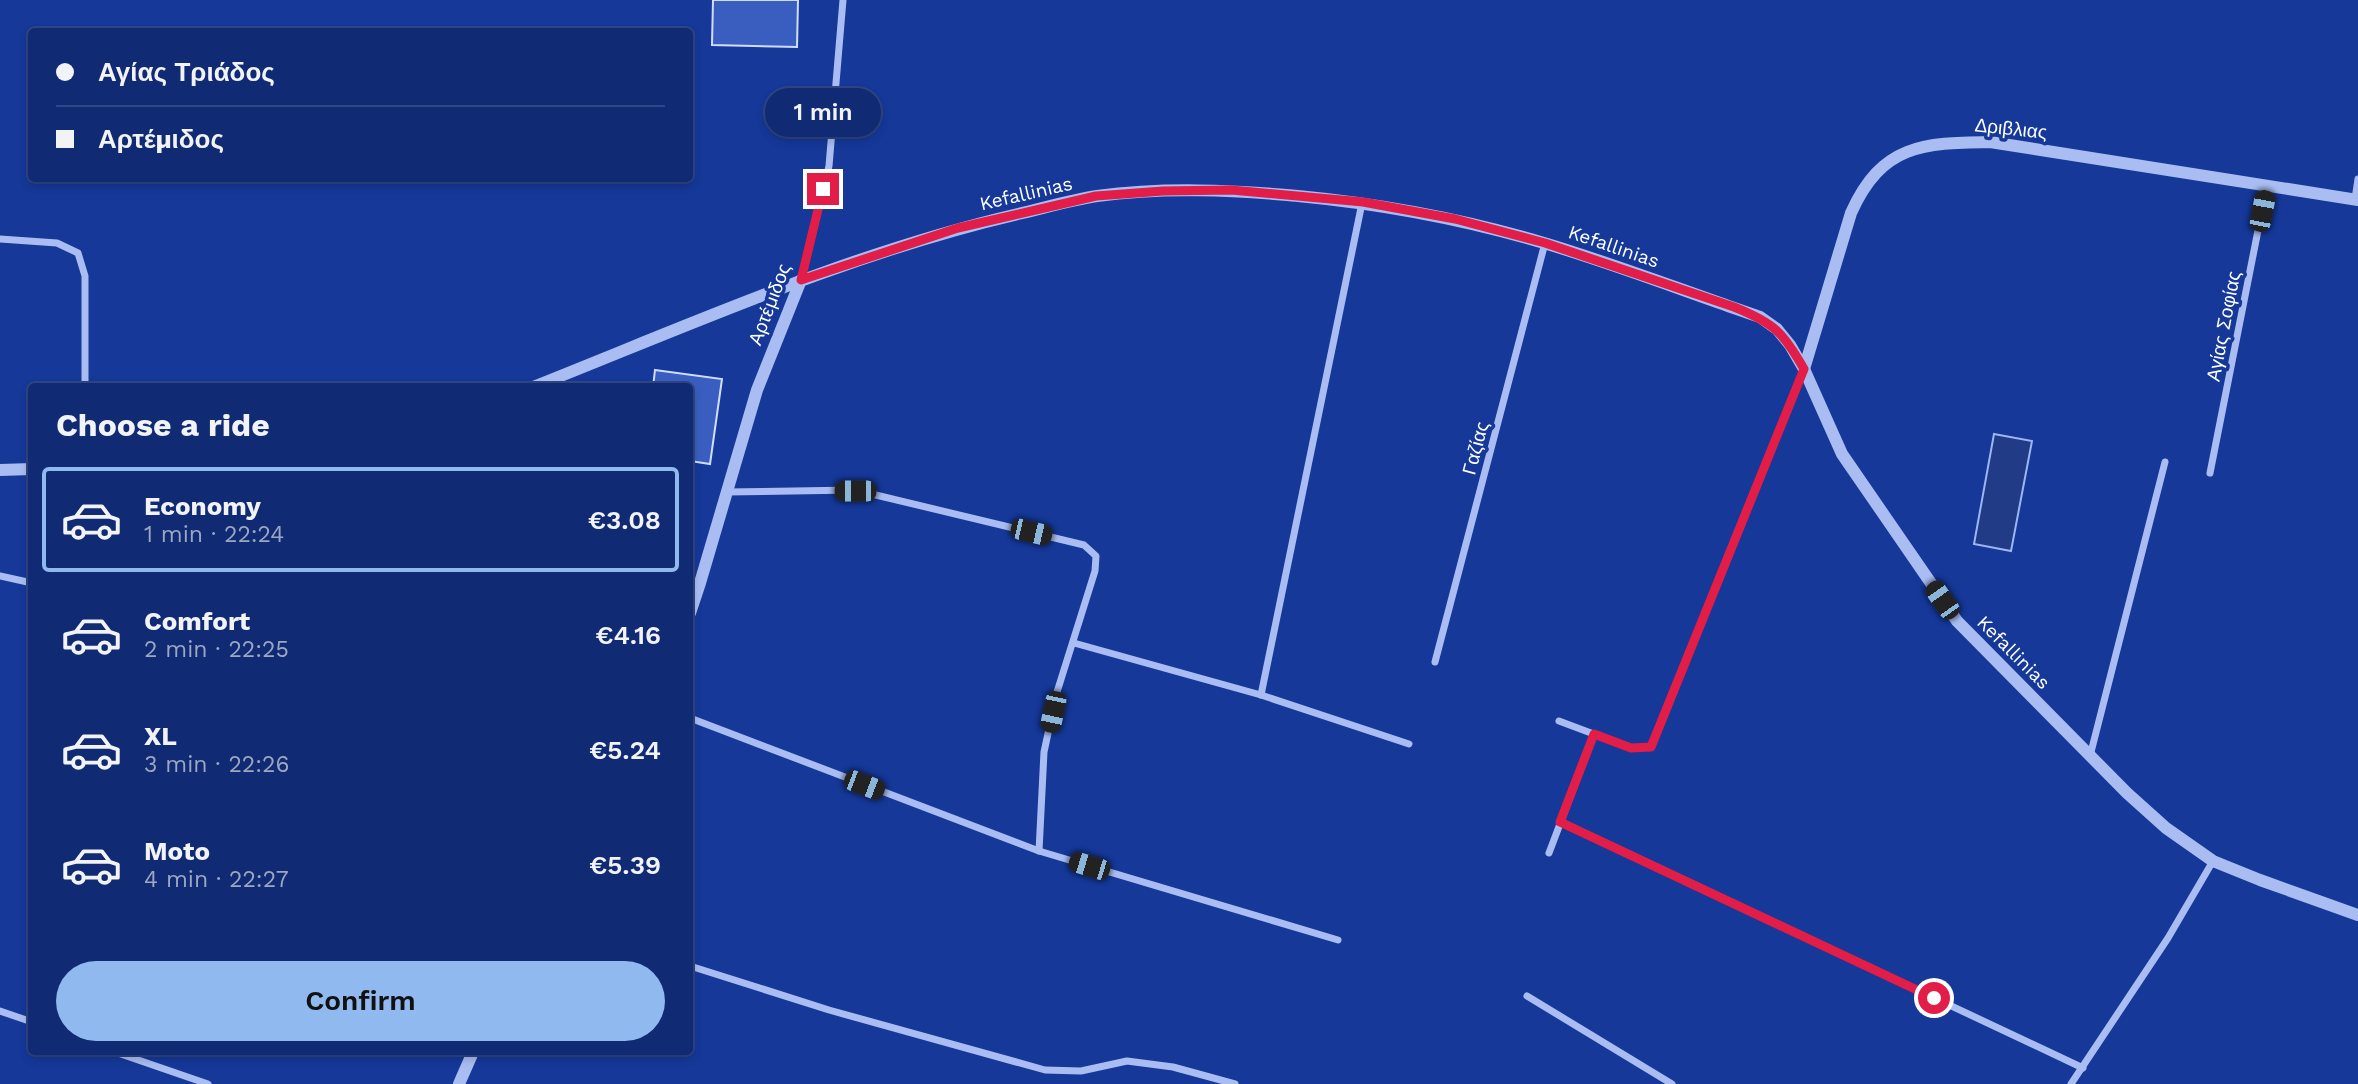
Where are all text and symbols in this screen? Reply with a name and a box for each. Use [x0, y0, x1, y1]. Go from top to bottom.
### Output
text: Αγίας Τριάδος [98, 57, 275, 87]
callout: 1 min [765, 88, 881, 136]
text: 1 min [793, 99, 853, 126]
street label: Δριβλιας [1974, 113, 2048, 144]
text: Αρτέμιδος [98, 124, 224, 154]
street label: Kefallinias [978, 172, 1075, 215]
route end [807, 173, 839, 205]
car [2248, 188, 2277, 234]
street label: Kefallinias [1565, 220, 1662, 273]
street label: Αρτέμιδος [743, 260, 796, 348]
street label: Αγίας Σοφίας [2202, 269, 2245, 383]
text: Choose a ride [56, 406, 270, 444]
street label: Γαζίας [1457, 419, 1494, 477]
car [835, 481, 877, 502]
icon: car [60, 488, 123, 551]
text: Economy [144, 491, 261, 521]
text: €3.08 [588, 505, 661, 535]
car [1009, 517, 1054, 547]
text: 1 min · 22:24 [144, 521, 284, 548]
car [1922, 577, 1963, 623]
icon: car [60, 603, 123, 666]
text: Comfort [144, 606, 250, 636]
street label: Kefallinias [1972, 611, 2055, 694]
text: €4.16 [595, 620, 661, 650]
text: 2 min · 22:25 [144, 636, 289, 663]
car [1039, 689, 1068, 735]
icon: car [60, 718, 123, 781]
text: XL [144, 721, 177, 751]
text: €5.24 [589, 735, 661, 765]
text: 3 min · 22:26 [144, 751, 289, 778]
car [841, 768, 888, 802]
icon: car [60, 833, 123, 896]
text: Moto [144, 836, 210, 866]
text: €5.39 [589, 850, 661, 880]
car [1066, 850, 1113, 882]
text: 4 min · 22:27 [144, 866, 289, 893]
button: Confirm [56, 961, 665, 1041]
route start [1918, 982, 1950, 1014]

